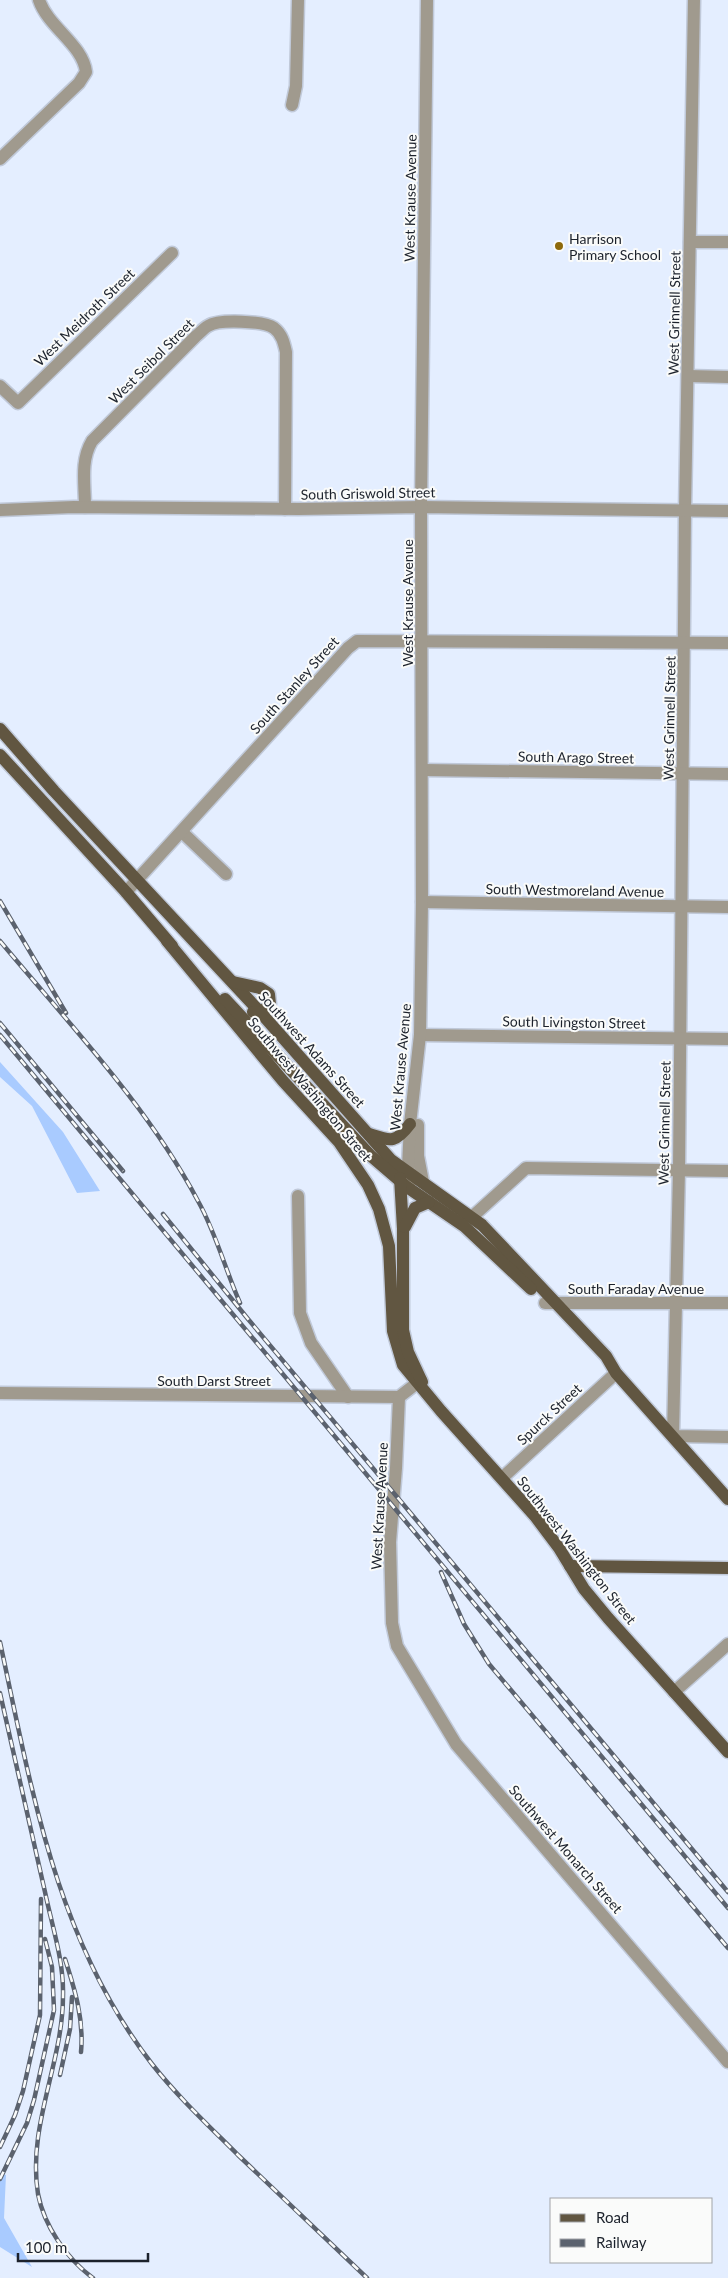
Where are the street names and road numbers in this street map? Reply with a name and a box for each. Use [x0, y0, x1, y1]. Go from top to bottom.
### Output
street label: West Krause Avenue [400, 134, 420, 262]
street label: West Grinnell Street [664, 251, 684, 375]
street label: West Meidroth Street [30, 265, 138, 369]
street label: West Seibol Street [105, 315, 197, 407]
street label: South Griswold Street [300, 483, 436, 503]
street label: West Krause Avenue [399, 539, 416, 667]
street label: South Stanley Street [246, 633, 342, 737]
street label: West Grinnell Street [659, 656, 679, 780]
street label: South Arago Street [518, 747, 634, 767]
street label: South Westmoreland Avenue [485, 880, 665, 900]
street label: Southwest Adams Street [255, 987, 369, 1111]
street label: West Krause Avenue [386, 1003, 414, 1131]
street label: South Livingston Street [502, 1012, 646, 1032]
street label: Southwest Washington Street [245, 1013, 375, 1165]
street label: West Grinnell Street [654, 1061, 674, 1185]
street label: South Faraday Avenue [568, 1280, 704, 1297]
street label: South Darst Street [157, 1372, 271, 1389]
street label: Spurck Street [513, 1380, 585, 1448]
street label: West Krause Avenue [367, 1442, 391, 1570]
street label: Southwest Washington Street [514, 1473, 640, 1627]
street label: Southwest Monarch Street [506, 1781, 626, 1917]

